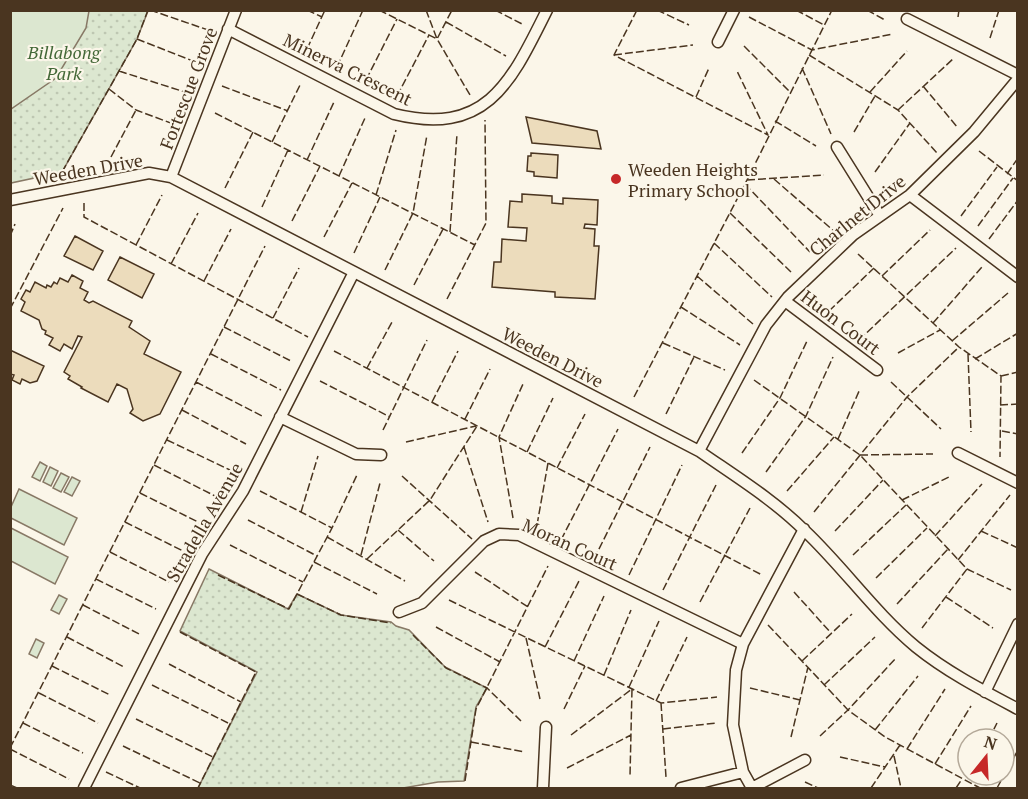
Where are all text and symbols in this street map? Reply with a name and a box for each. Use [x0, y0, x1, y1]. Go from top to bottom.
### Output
street label: Fortescue Grove [154, 23, 222, 153]
street label: Minerva Crescent [280, 27, 417, 111]
park label: Billabong Park [27, 40, 102, 85]
street label: Weeden Drive [31, 148, 145, 190]
place label: Weeden Heights Primary School [628, 157, 758, 202]
street label: Charlnet Drive [804, 169, 910, 261]
marker: Weeden Heights Primary School [609, 172, 623, 186]
street label: Huon Court [796, 284, 886, 360]
street label: Weeden Drive [498, 321, 608, 393]
street label: Stradella Avenue [160, 458, 248, 586]
street label: Moran Court [519, 512, 622, 576]
north arrow [956, 727, 1016, 787]
text: N [981, 730, 1000, 755]

